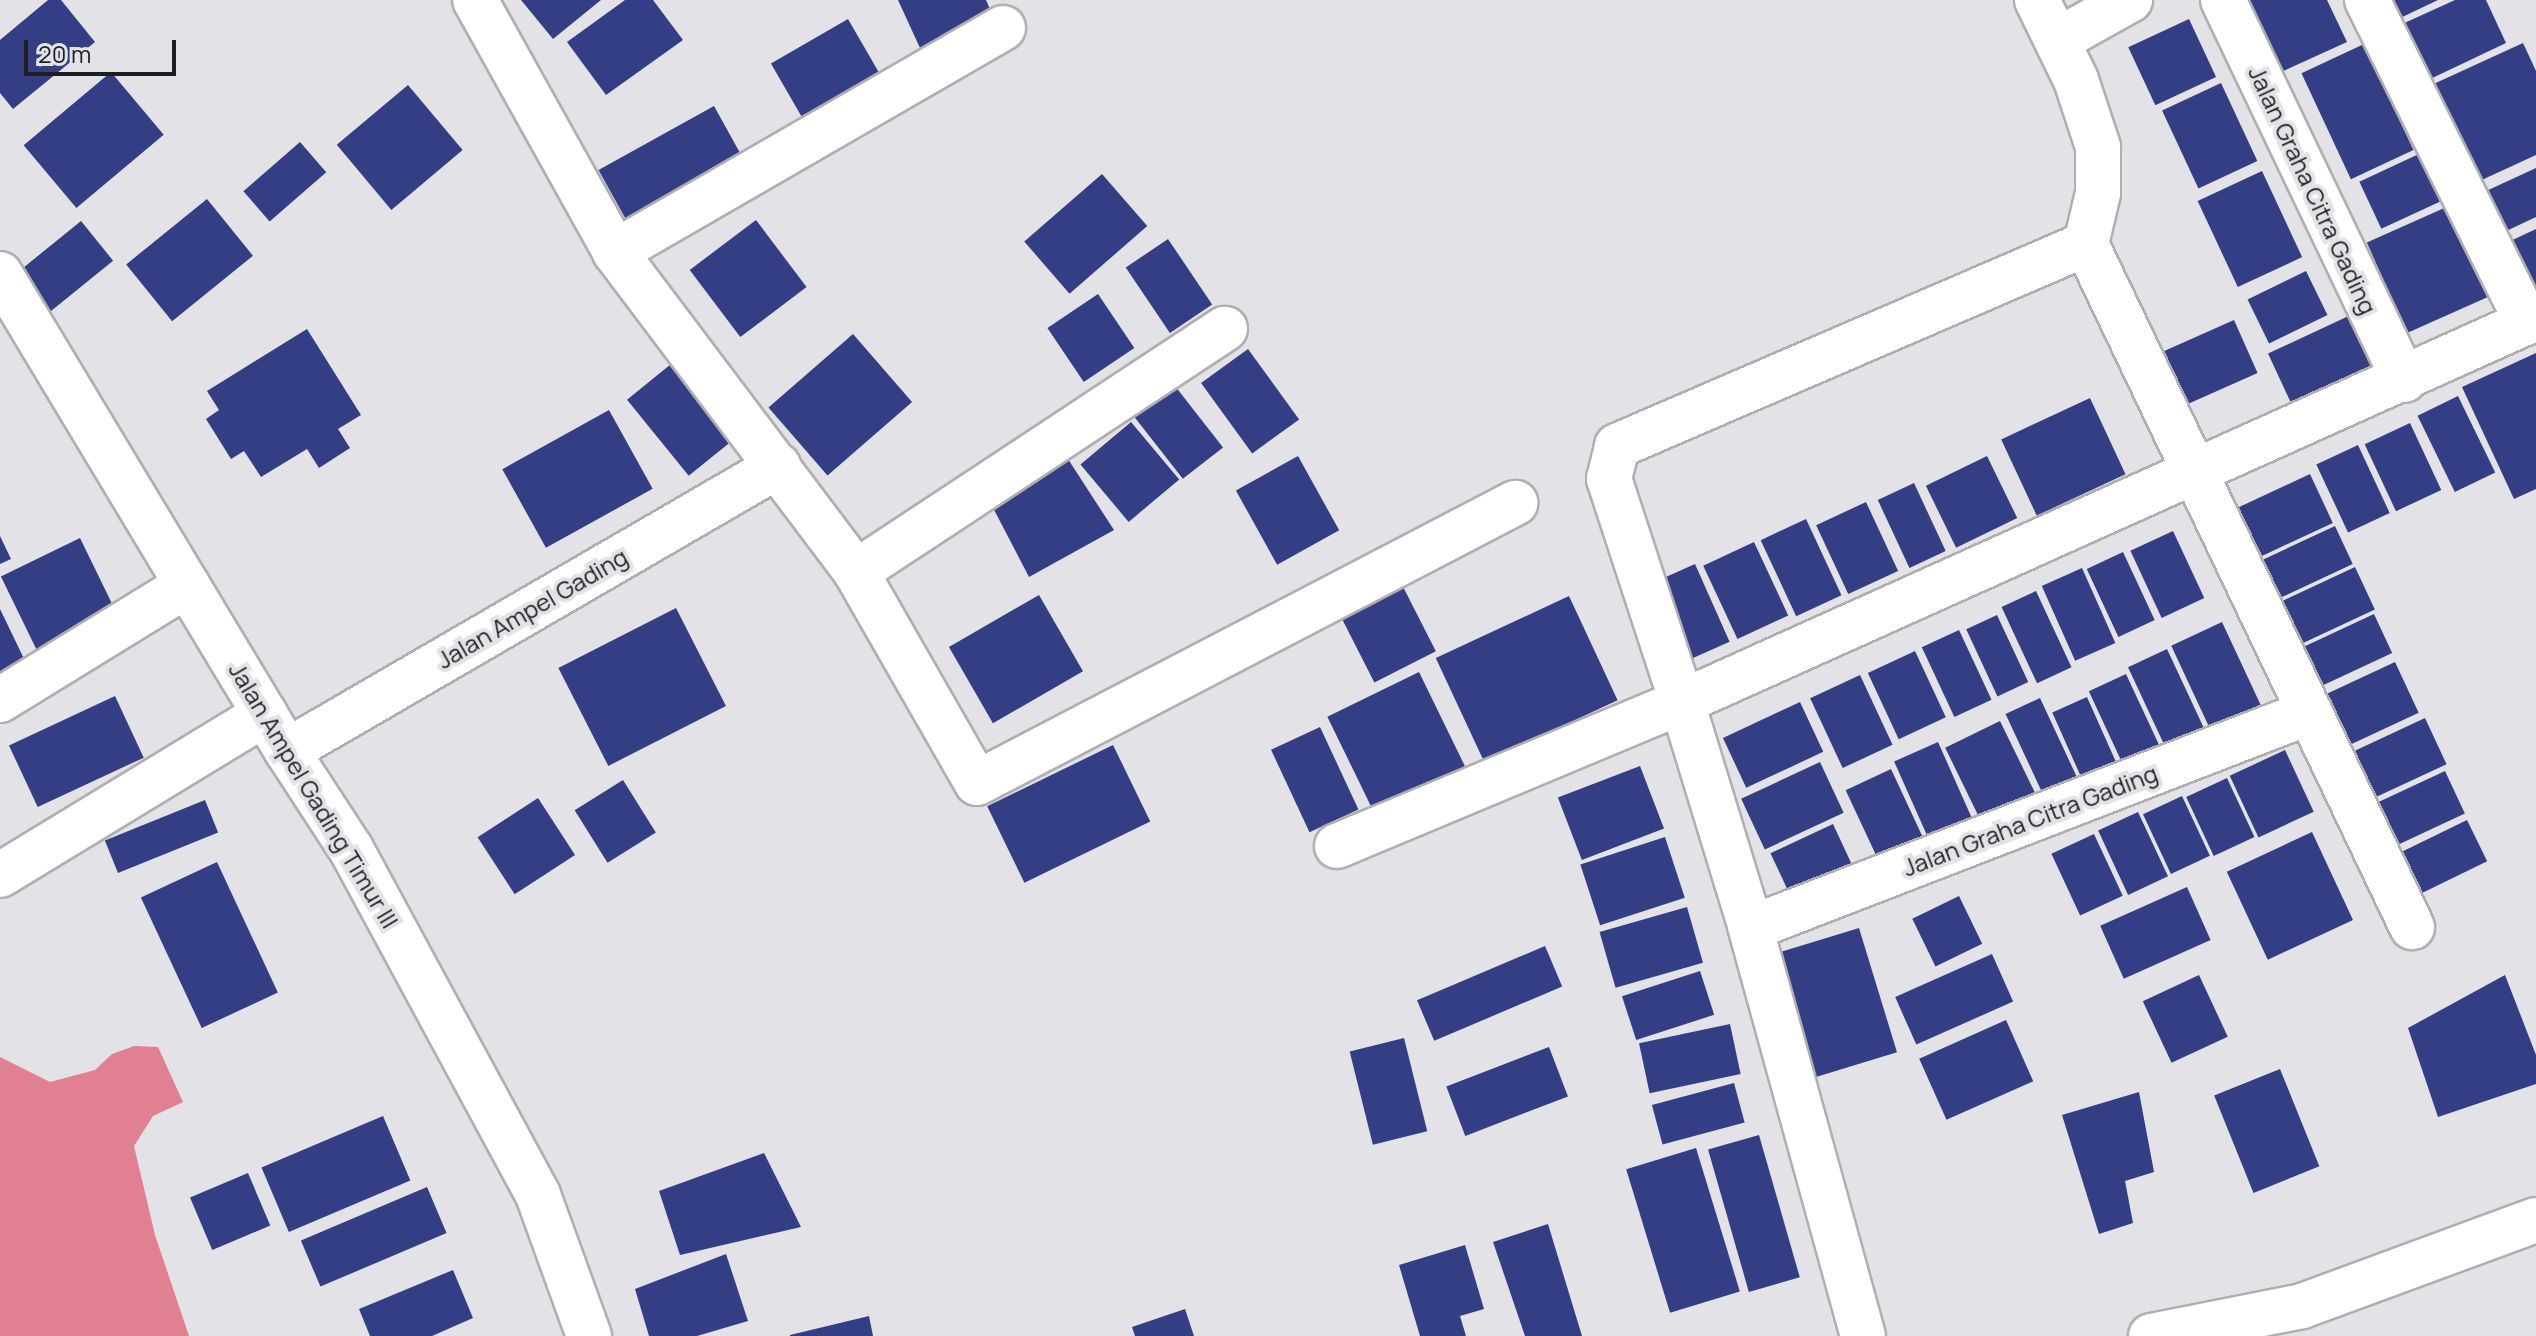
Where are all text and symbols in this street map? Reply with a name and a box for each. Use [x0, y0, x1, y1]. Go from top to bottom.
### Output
scale bar [28, 24, 180, 74]
text: 20 m [38, 37, 91, 70]
street label: Jalan Graha Citra Gading [2243, 61, 2383, 319]
street label: Jalan Ampel Gading [432, 542, 632, 674]
street label: Jalan Ampel Gading Timur III [223, 657, 405, 933]
street label: Jalan Graha Citra Gading [1899, 758, 2161, 882]

